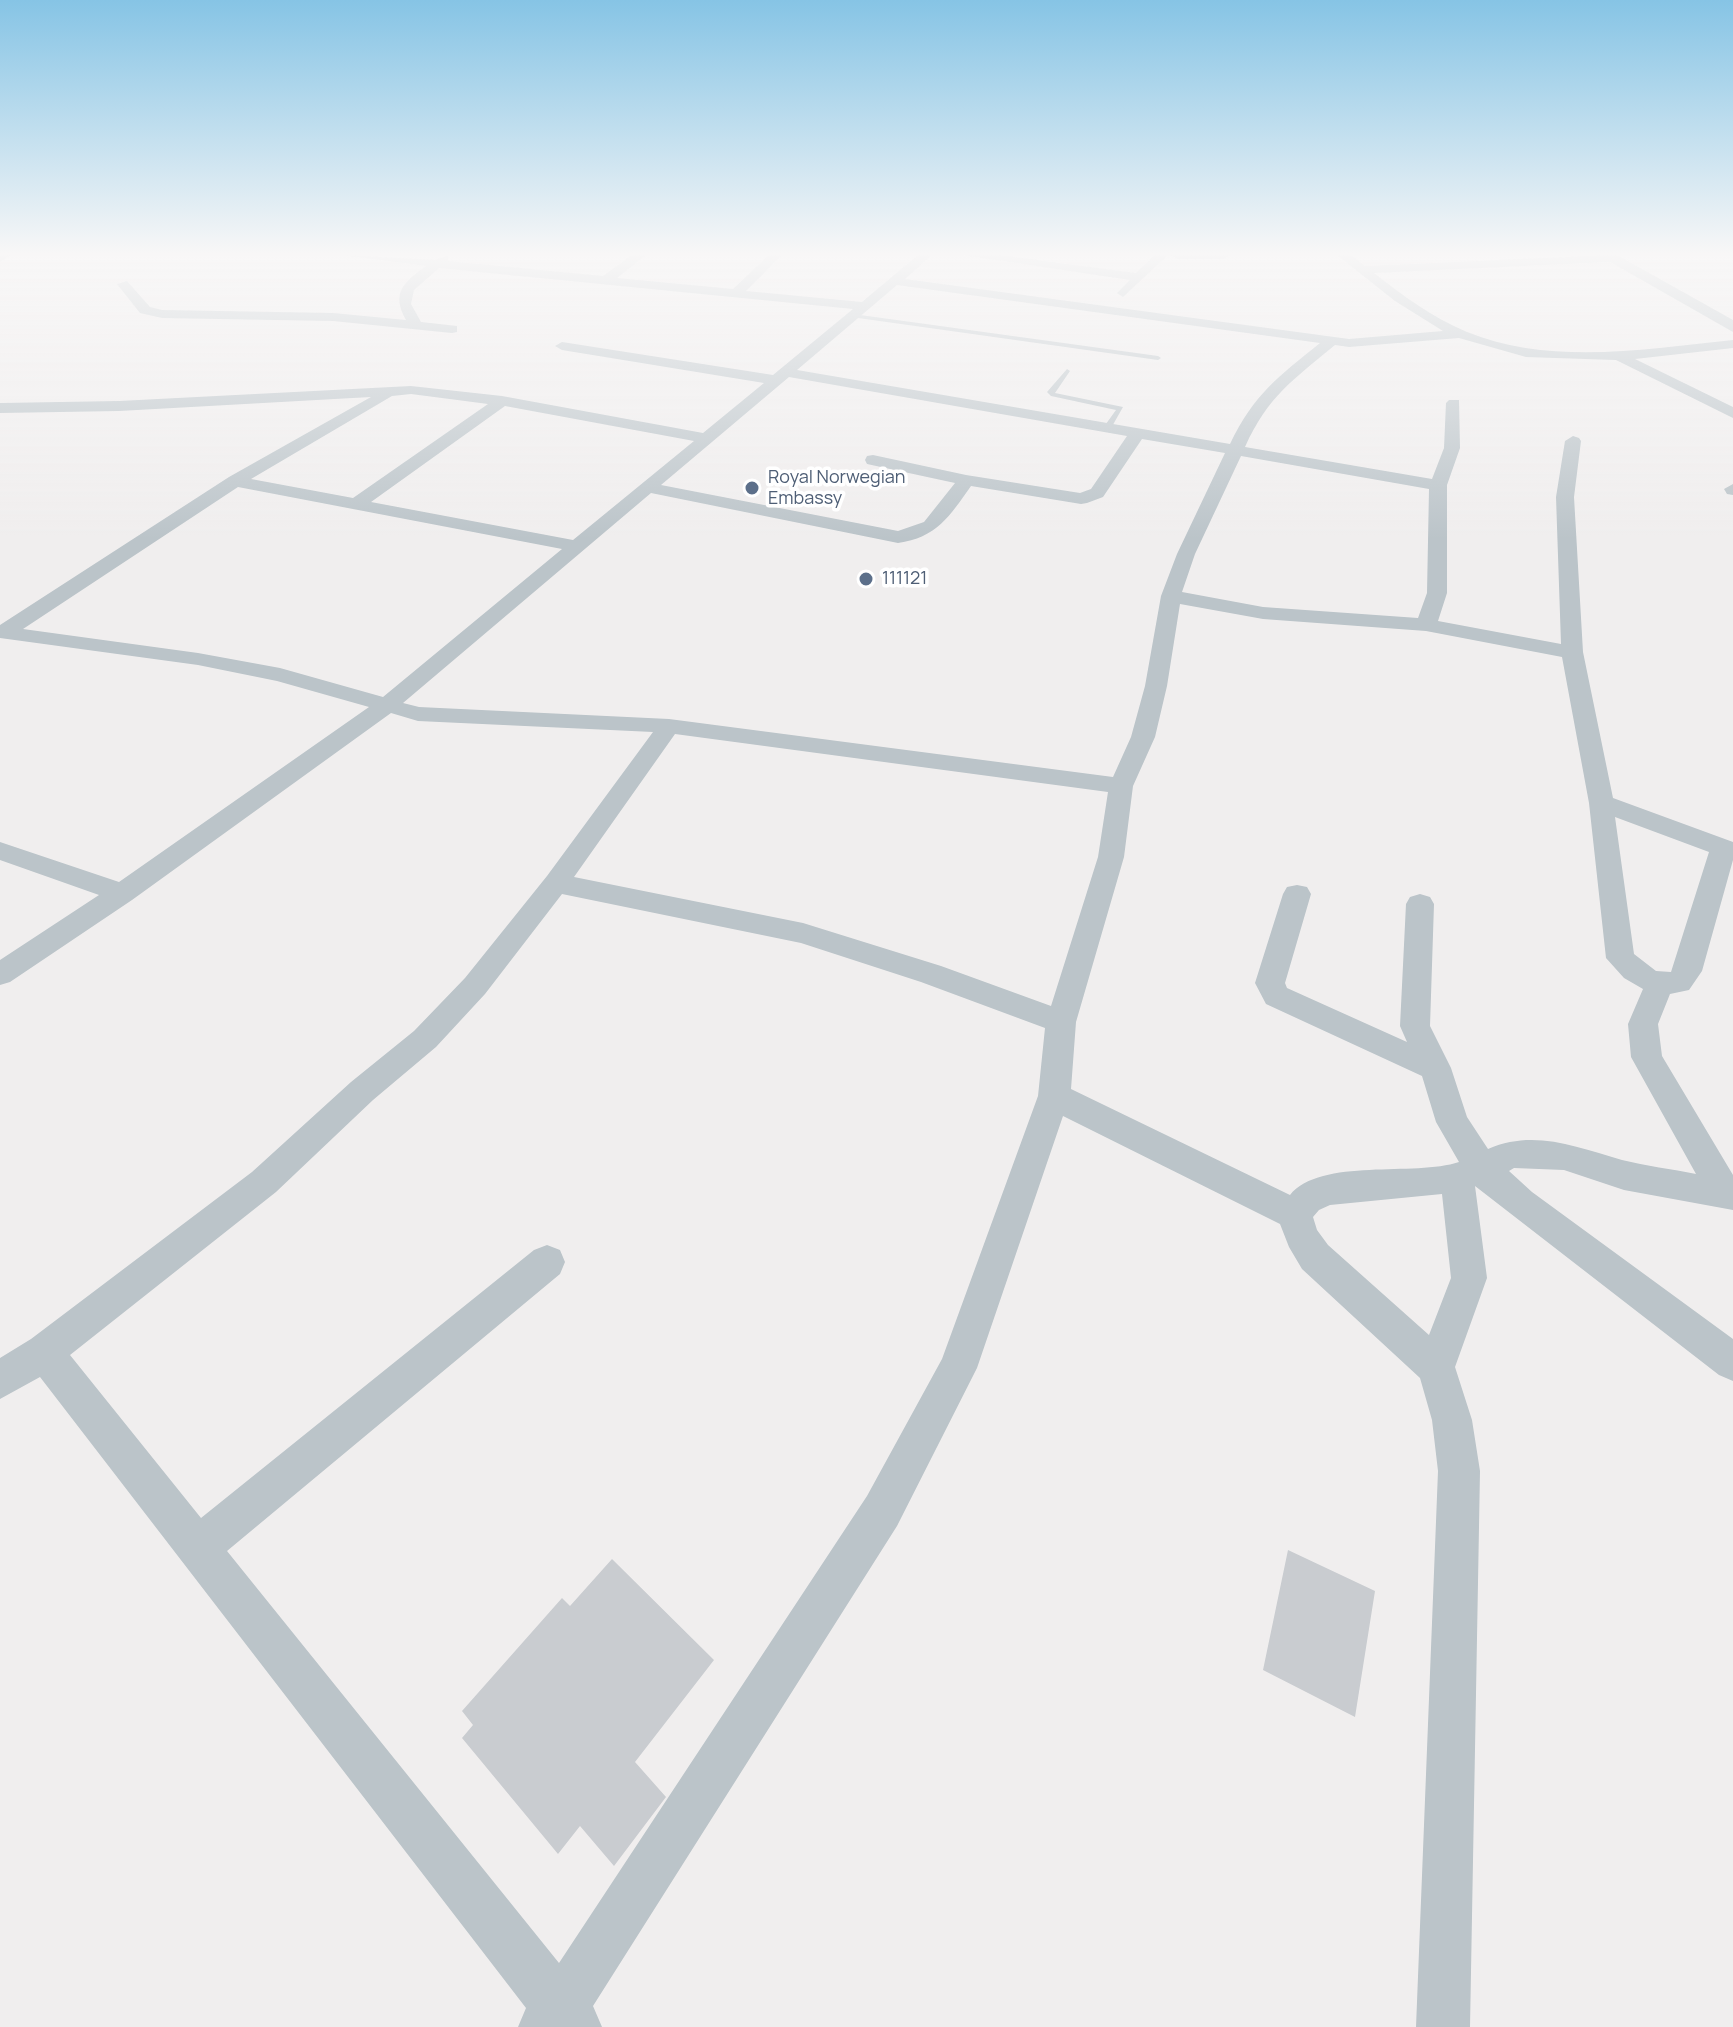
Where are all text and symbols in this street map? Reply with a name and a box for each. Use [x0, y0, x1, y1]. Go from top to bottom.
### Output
place label: Royal Norwegian Embassy [768, 467, 906, 510]
marker: Royal Norwegian Embassy [743, 479, 761, 497]
place label: 111121 [882, 568, 927, 590]
marker: 111121 [857, 570, 875, 588]

